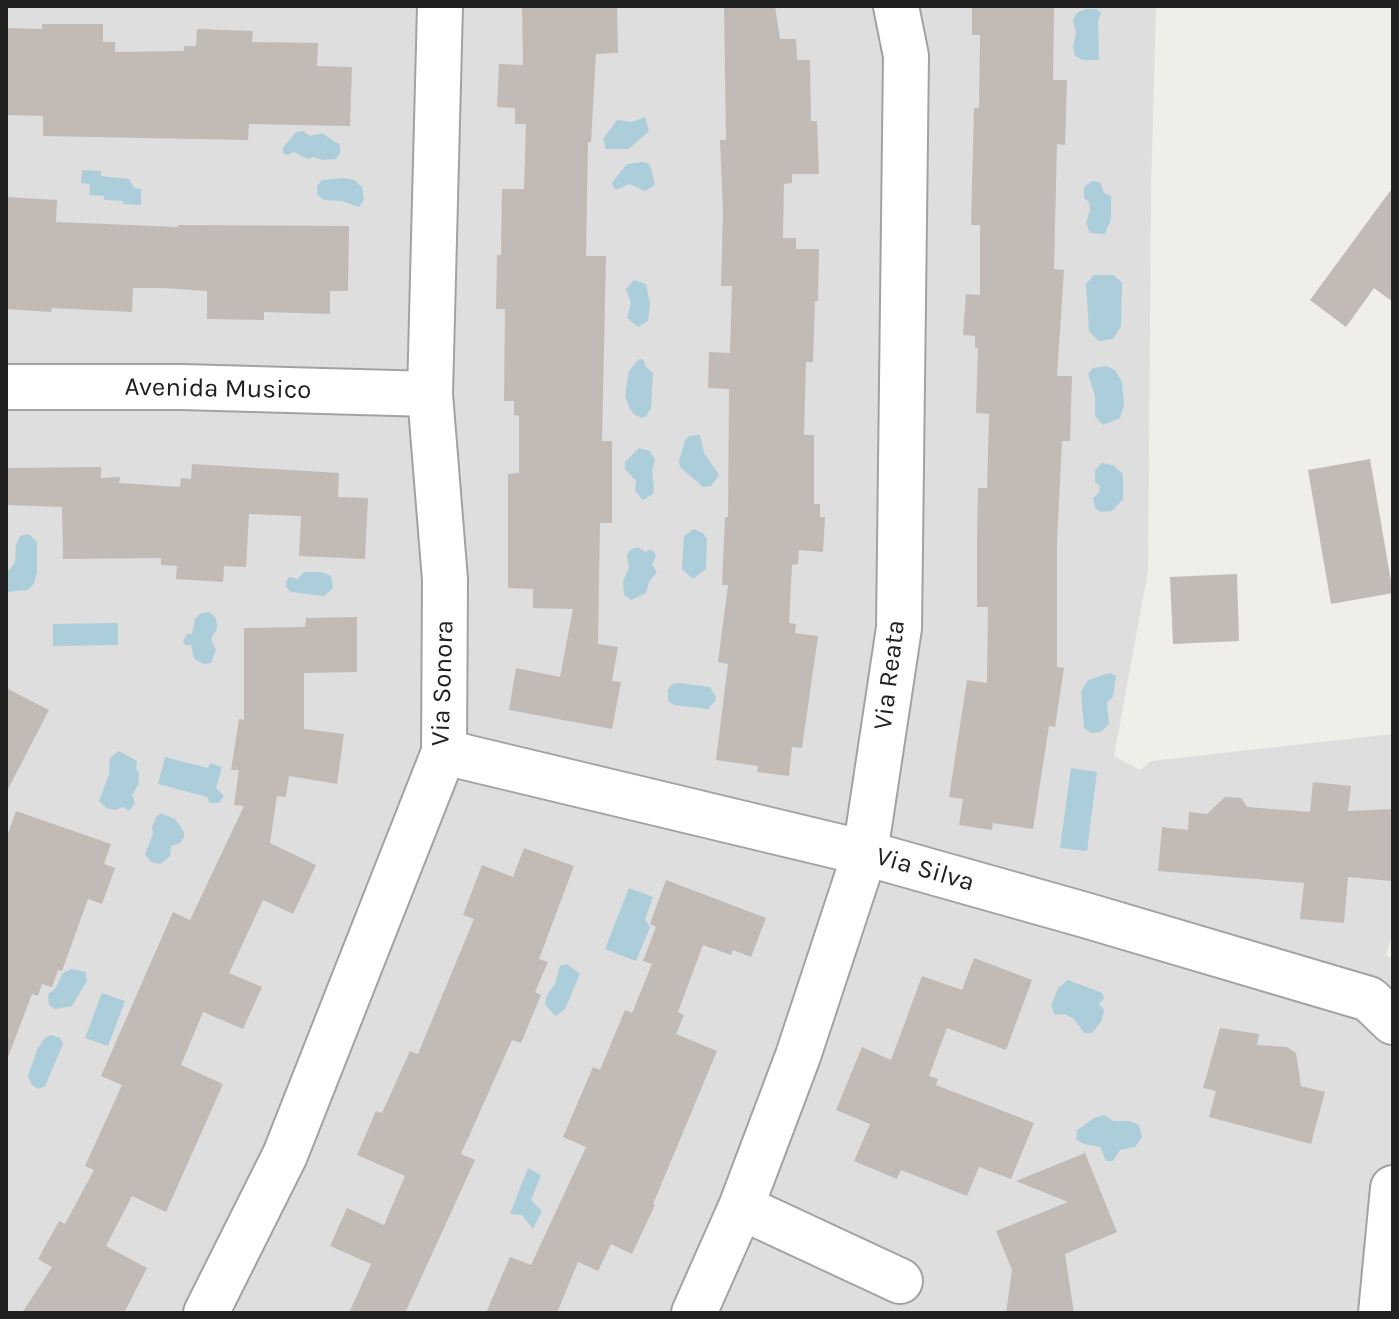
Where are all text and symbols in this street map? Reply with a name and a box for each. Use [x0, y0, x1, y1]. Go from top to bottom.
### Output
street label: Avenida Musico [124, 372, 312, 406]
street label: Via Reata [868, 618, 912, 732]
street label: Via Sonora [425, 619, 461, 747]
street label: Via Silva [872, 841, 978, 899]

